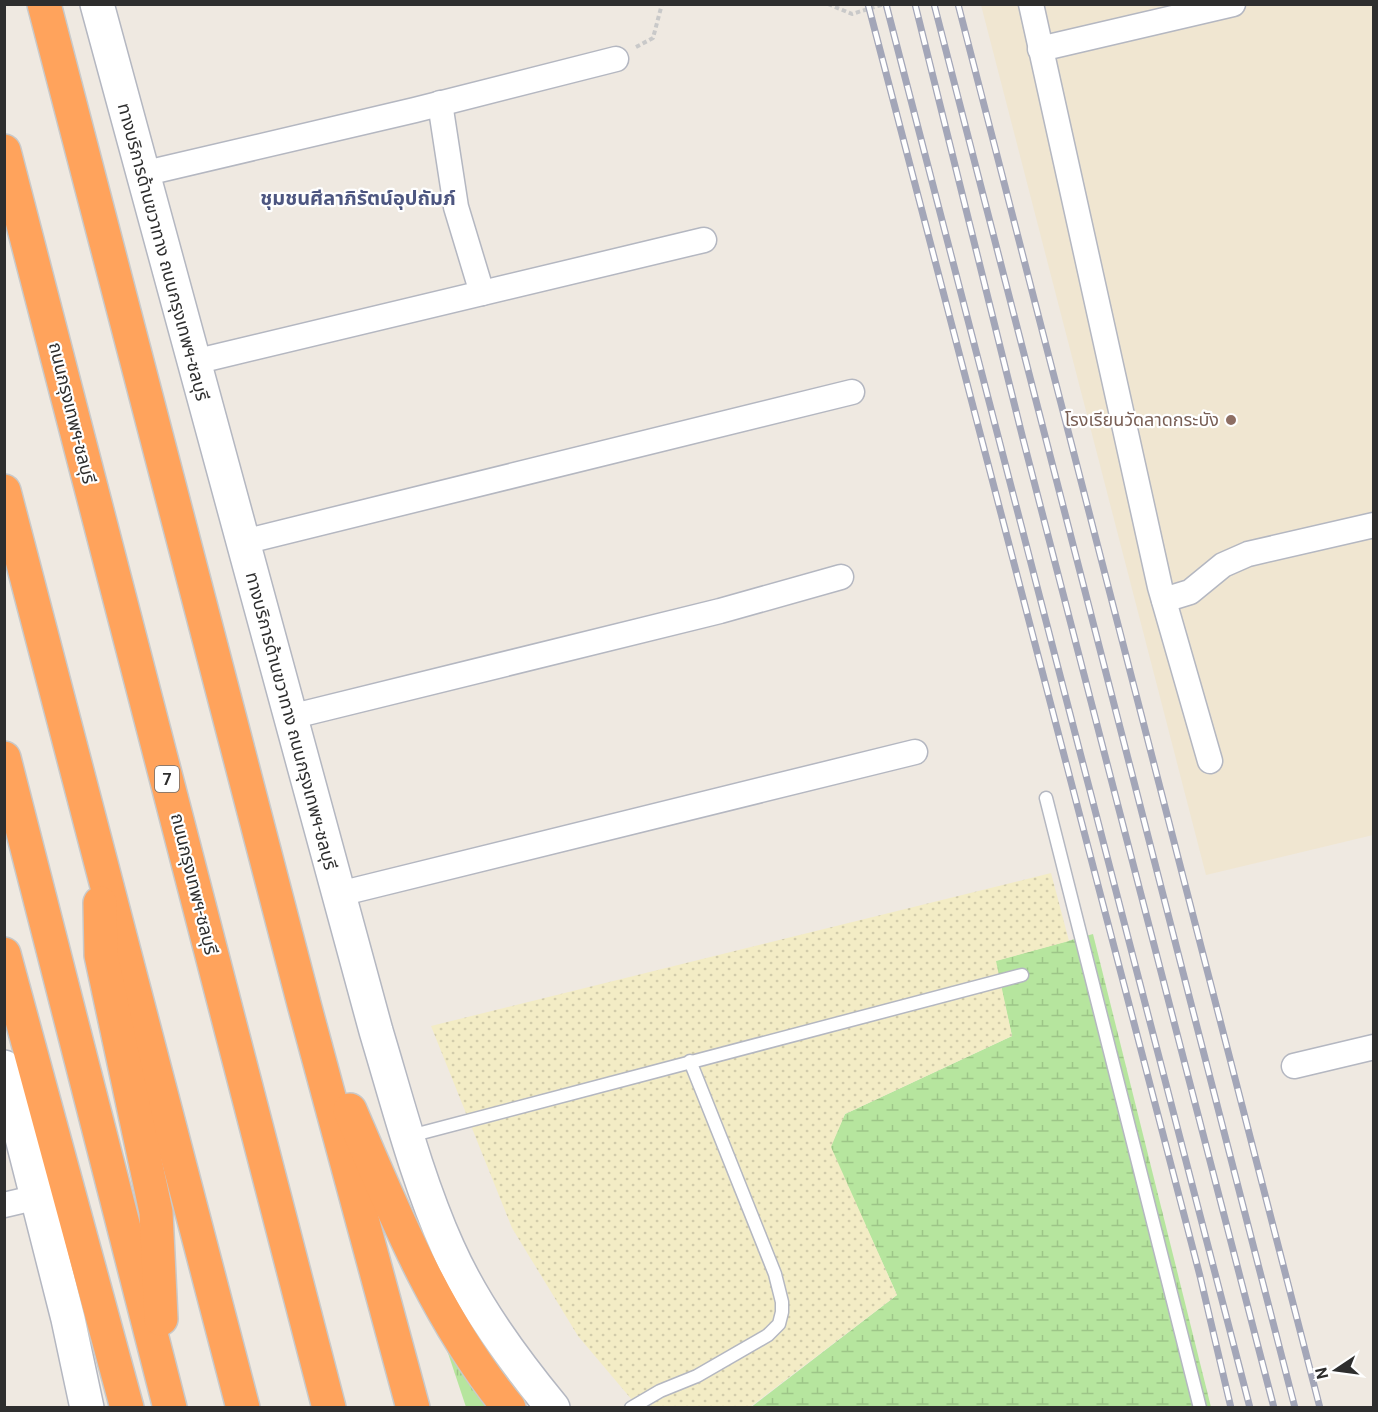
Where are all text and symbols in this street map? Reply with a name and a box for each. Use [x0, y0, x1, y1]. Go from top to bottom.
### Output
street label: ทางบริการด้านขวาทาง ถนนกรุงเทพฯ-ชลบุรี [113, 101, 213, 404]
district label: ชุมชนศีลาภิรัตน์อุปถัมภ์ [260, 186, 456, 210]
street label: ถนนกรุงเทพฯ-ชลบุรี [44, 340, 100, 486]
place label: โรงเรียนวัดลาดกระบัง [1065, 409, 1219, 430]
marker: โรงเรียนวัดลาดกระบัง [1224, 413, 1238, 427]
street label: ทางบริการด้านขวาทาง ถนนกรุงเทพฯ-ชลบุรี [241, 570, 341, 873]
road number: 7 [155, 766, 179, 792]
street label: ถนนกรุงเทพฯ-ชลบุรี [166, 811, 222, 957]
north arrow [1306, 1340, 1366, 1400]
text: N [1311, 1366, 1332, 1381]

